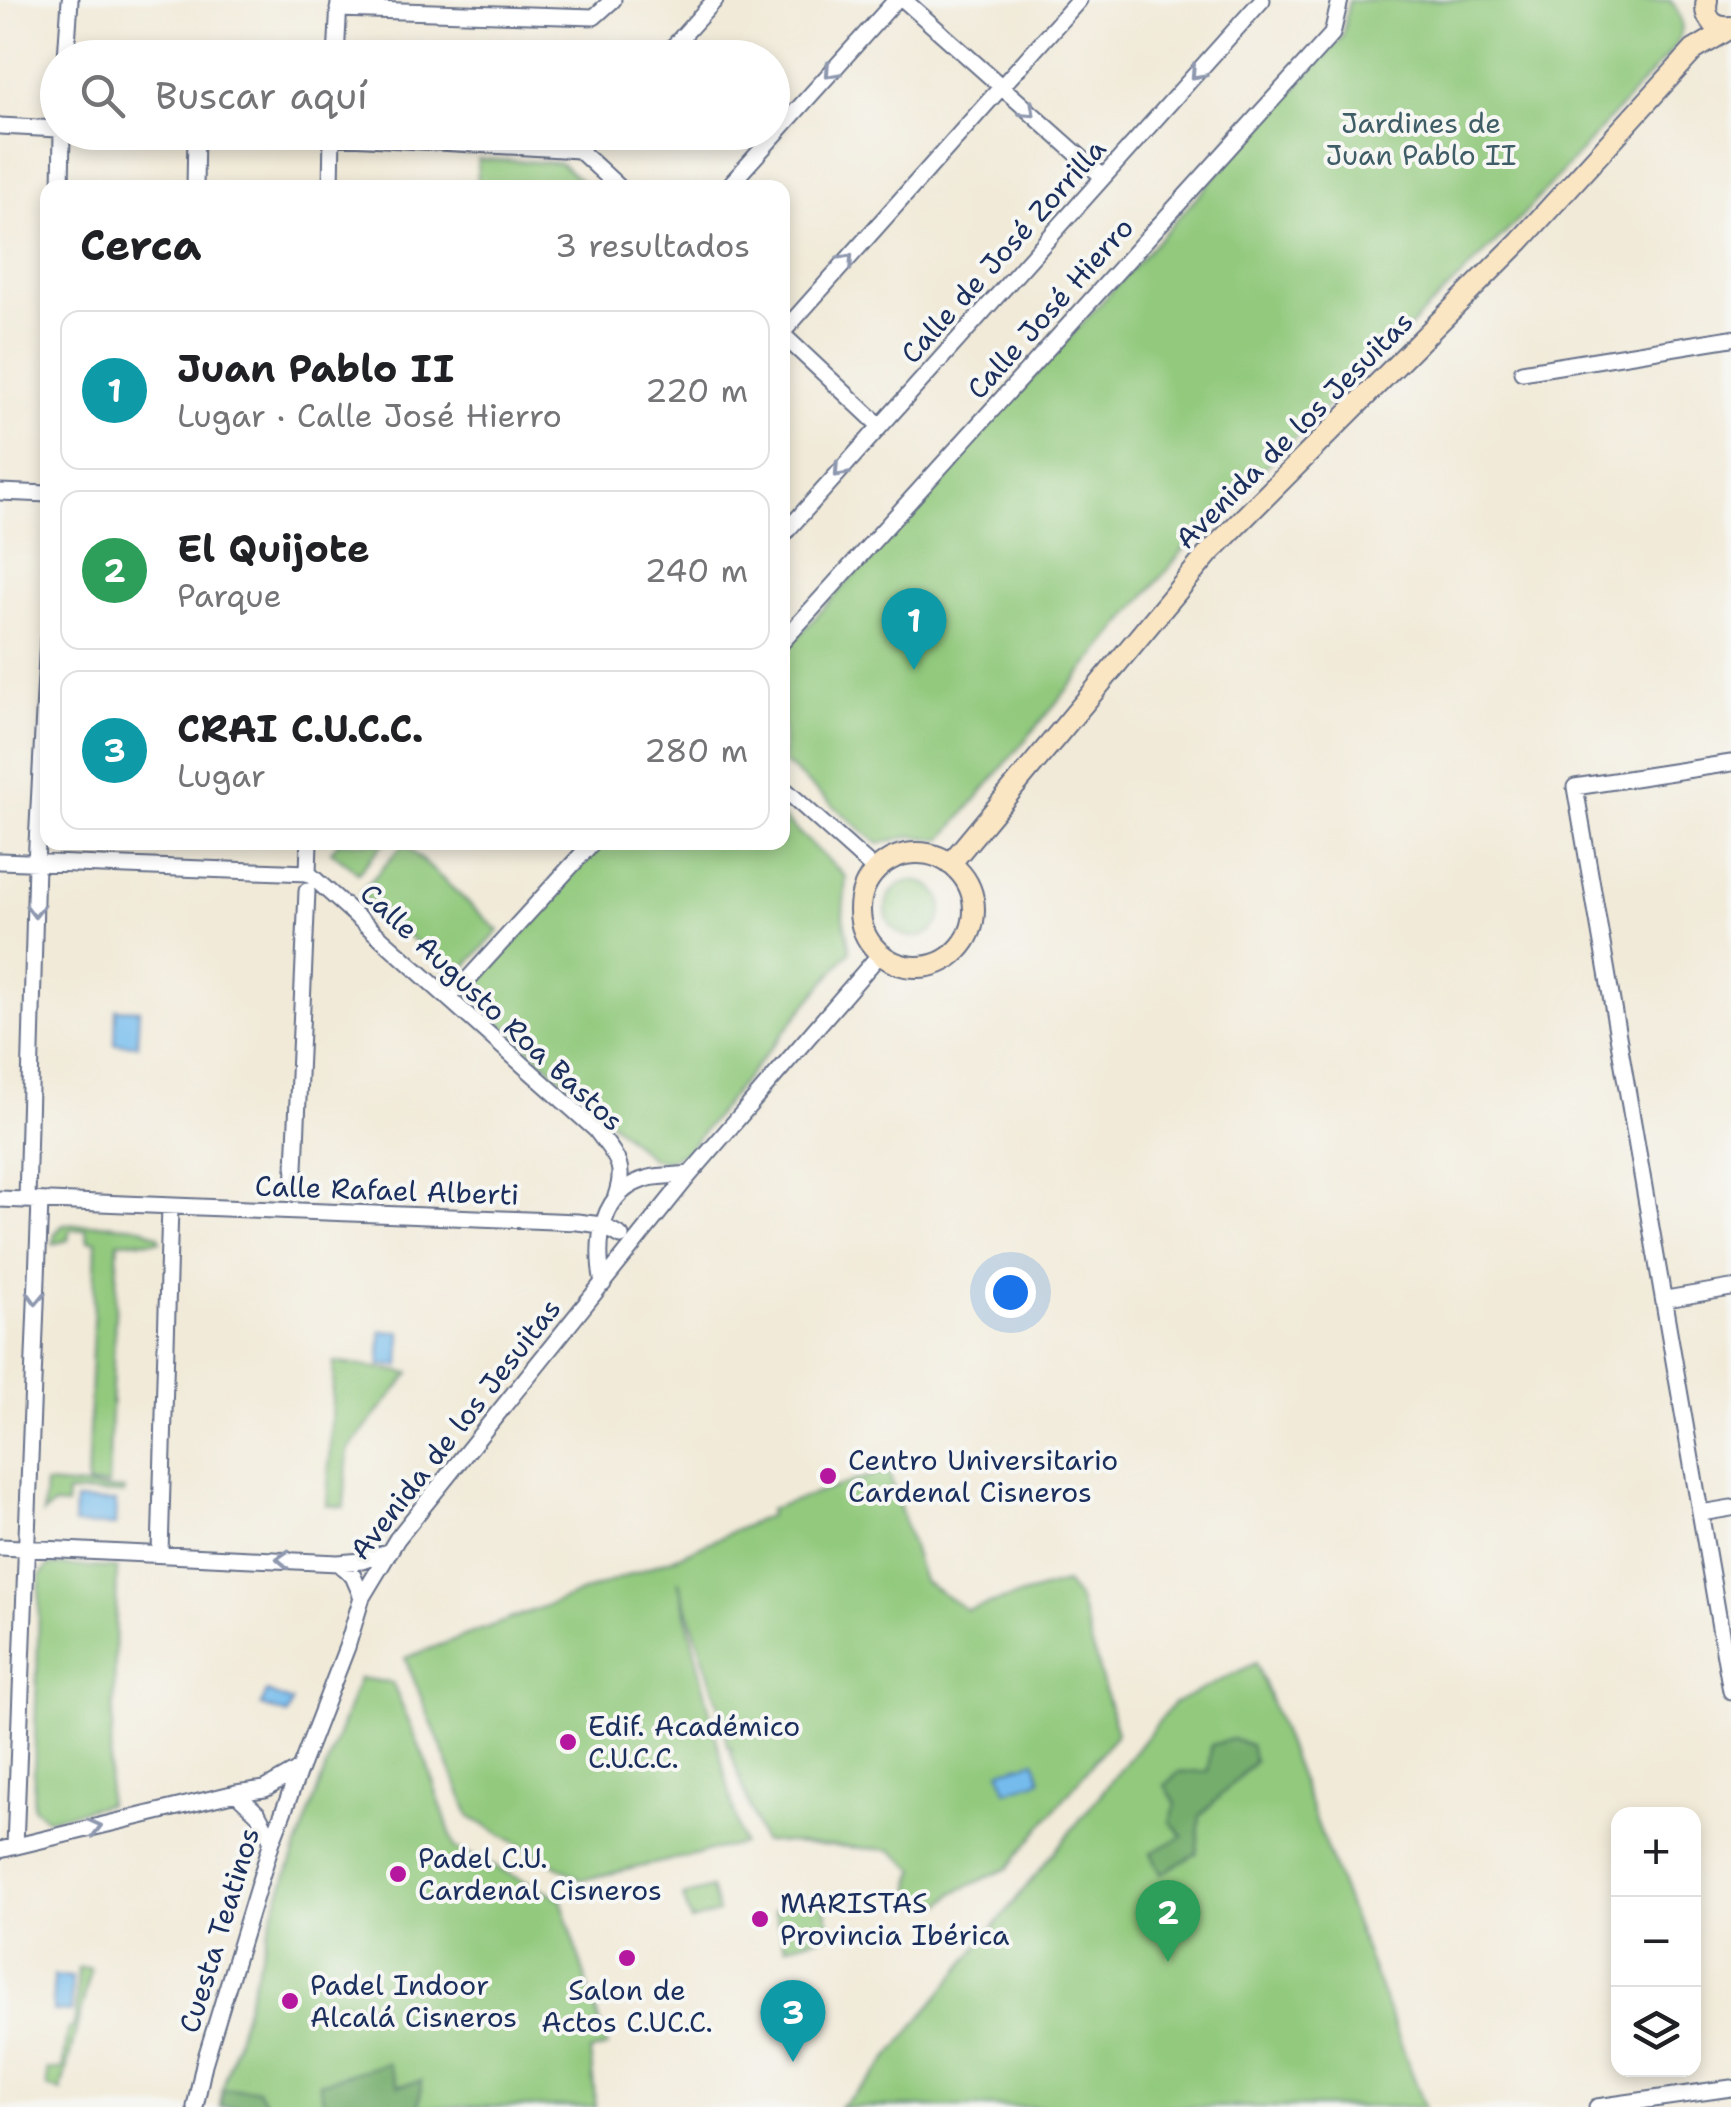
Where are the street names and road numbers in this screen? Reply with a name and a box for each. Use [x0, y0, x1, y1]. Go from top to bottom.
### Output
street label: Calle de José Zorrilla [892, 131, 1114, 371]
street label: Calle José Hierro [958, 209, 1142, 407]
street label: Avenida de los Jesuitas [1167, 303, 1421, 557]
street label: Calle Augusto Roa Bastos [352, 875, 632, 1139]
street label: Calle Rafael Alberti [254, 1166, 520, 1214]
street label: Avenida de los Jesuitas [341, 1291, 569, 1567]
street label: Cuesta Teatinos [170, 1823, 268, 2037]

